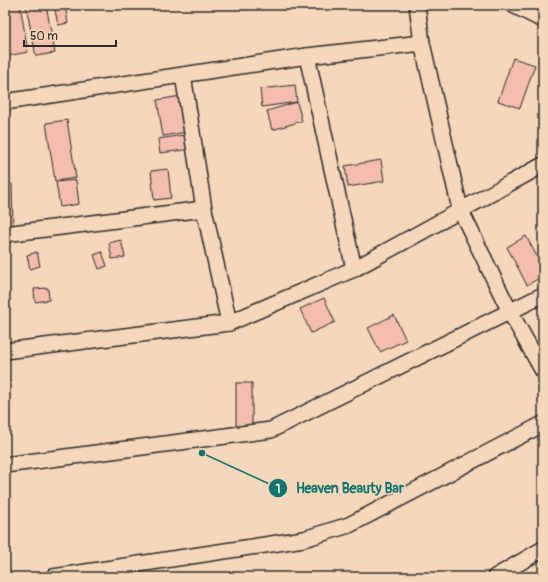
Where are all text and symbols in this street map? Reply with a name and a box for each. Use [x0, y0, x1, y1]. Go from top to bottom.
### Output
scale bar [24, 22, 116, 48]
text: 50 m [30, 29, 58, 44]
callout: Heaven Beauty Bar [268, 475, 412, 501]
text: Heaven Beauty Bar [296, 480, 405, 497]
text: 1 [276, 482, 280, 497]

